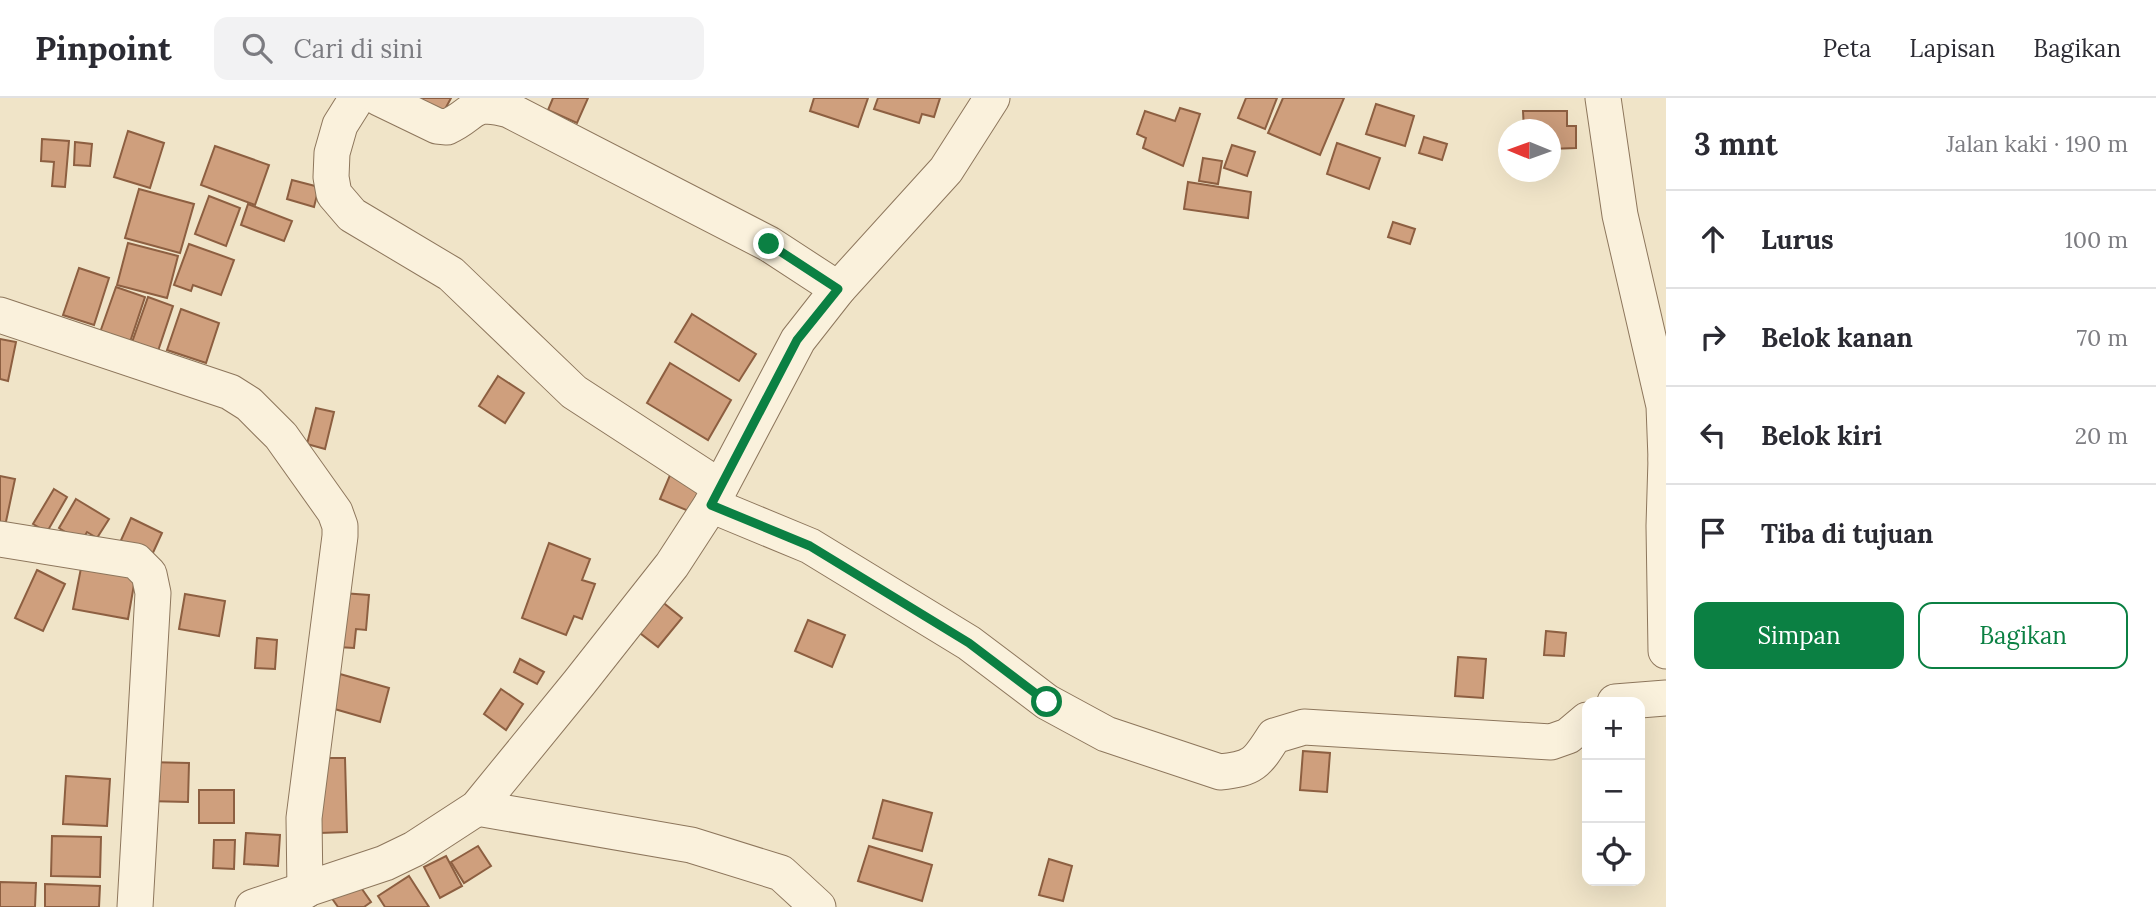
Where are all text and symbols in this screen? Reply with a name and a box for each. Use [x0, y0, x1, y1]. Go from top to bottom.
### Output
search box [214, 17, 704, 80]
text: Pinpoint [35, 27, 172, 69]
icon: search [238, 29, 276, 67]
text: Cari di sini [294, 32, 423, 65]
text: Peta [1823, 33, 1871, 64]
text: Lapisan [1909, 33, 1995, 64]
text: Bagikan [2033, 33, 2121, 64]
north arrow [1498, 119, 1561, 182]
text: 3 mnt [1694, 125, 1778, 163]
text: Jalan kaki · 190 m [1946, 129, 2128, 158]
icon: ahead [1694, 220, 1732, 258]
text: Lurus [1761, 223, 1834, 256]
text: 100 m [2064, 225, 2128, 254]
route end [753, 228, 784, 259]
icon: right [1694, 318, 1732, 356]
text: Belok kanan [1761, 321, 1913, 354]
text: 70 m [2077, 323, 2128, 352]
icon: left [1694, 416, 1732, 454]
text: Belok kiri [1761, 419, 1882, 452]
text: 20 m [2075, 421, 2128, 450]
icon: arrive [1694, 514, 1732, 552]
text: Tiba di tujuan [1761, 517, 1933, 550]
button: Simpan [1694, 602, 1904, 669]
button: Bagikan [1918, 602, 2128, 669]
route start [1031, 686, 1062, 717]
map controls [1582, 697, 1645, 886]
button: + [1582, 697, 1645, 760]
button: − [1582, 760, 1645, 823]
button: locate [1582, 823, 1645, 886]

